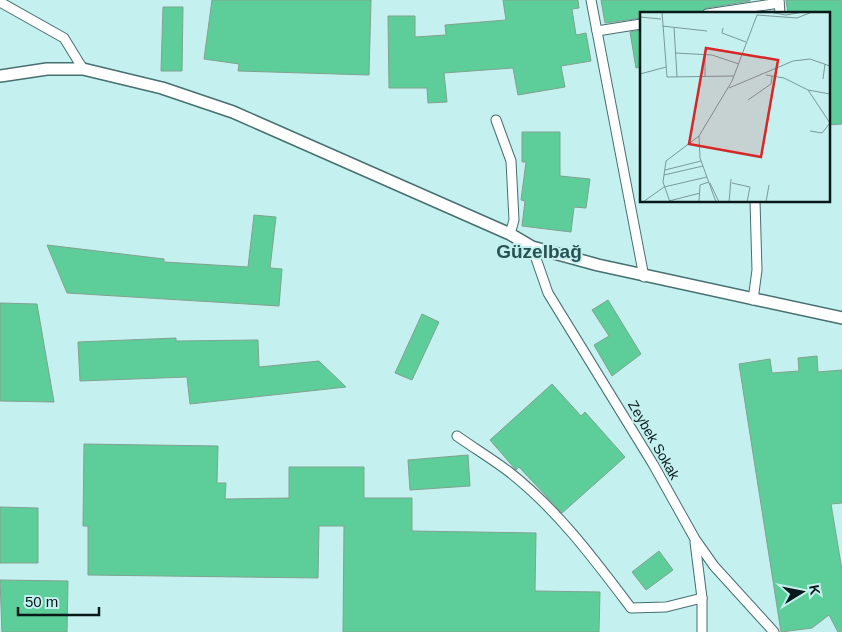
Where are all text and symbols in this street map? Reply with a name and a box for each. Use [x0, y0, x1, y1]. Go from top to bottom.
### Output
inset map [640, 12, 830, 202]
district label: Güzelbağ [496, 241, 582, 262]
street label: Zeybek Sokak [625, 398, 684, 483]
north arrow [777, 567, 827, 617]
text: K [806, 583, 824, 596]
scale bar [18, 584, 99, 616]
text: 50 m [25, 593, 58, 610]

